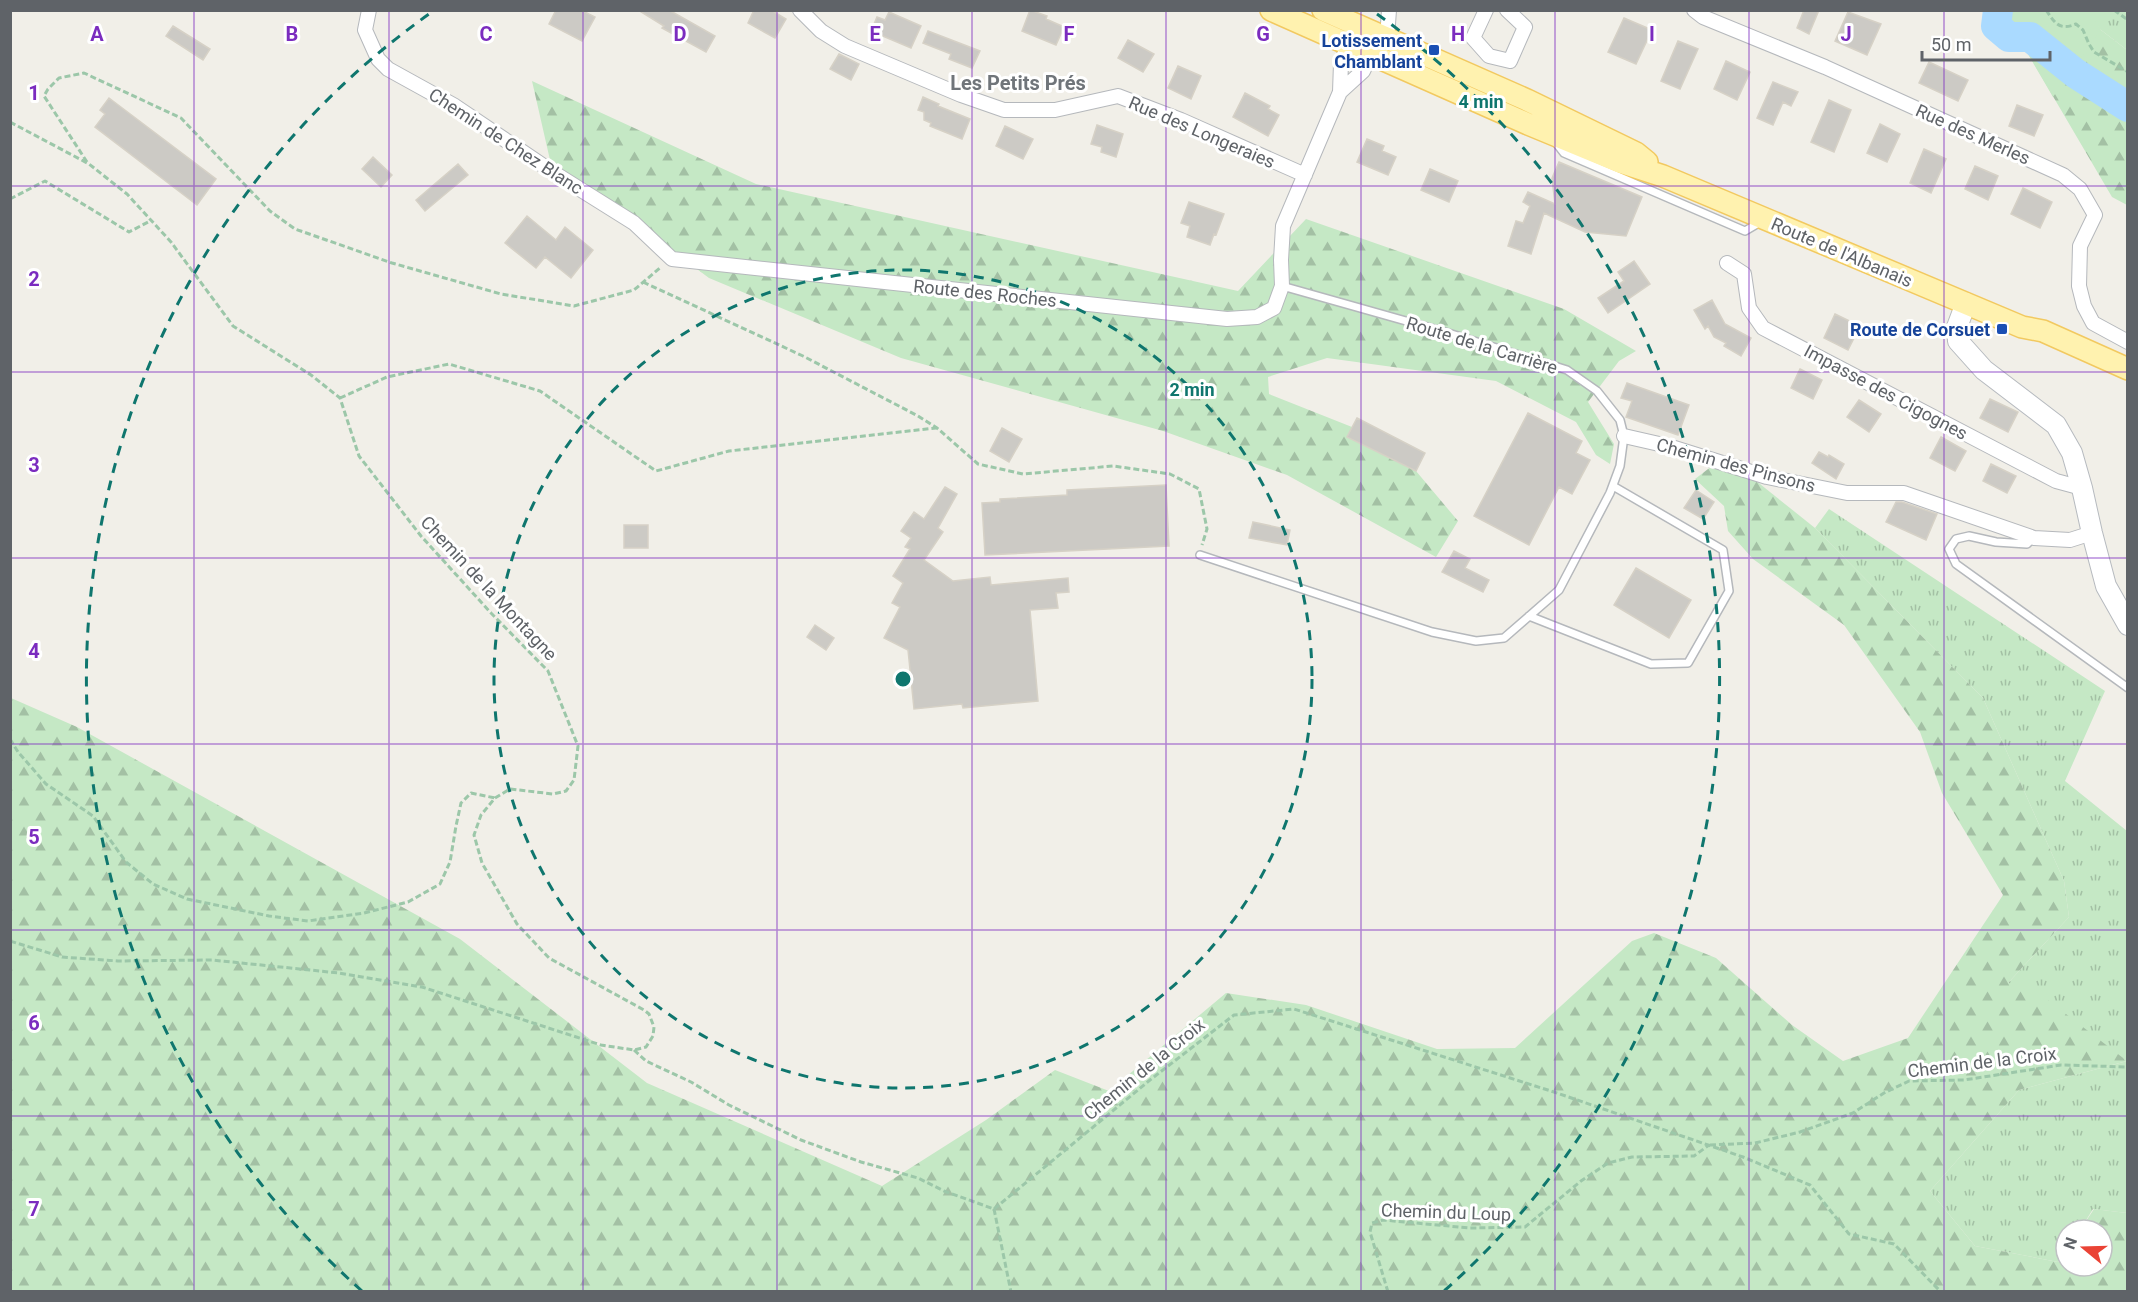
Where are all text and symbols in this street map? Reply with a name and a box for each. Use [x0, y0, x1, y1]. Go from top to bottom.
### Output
text: A [90, 22, 104, 46]
text: B [286, 22, 298, 46]
text: C [479, 22, 493, 46]
text: D [674, 22, 687, 46]
text: E [869, 22, 881, 46]
text: F [1064, 22, 1075, 46]
text: G [1256, 22, 1270, 46]
text: H [1451, 22, 1465, 46]
text: I [1649, 22, 1655, 46]
text: J [1840, 22, 1852, 46]
scale bar [1922, 24, 2050, 62]
place label: Lotissement Chamblant [1322, 30, 1422, 72]
text: 50 m [1931, 34, 1971, 55]
marker: Lotissement Chamblant [1427, 43, 1441, 57]
district label: Les Petits Prés [950, 71, 1086, 95]
text: 1 [28, 81, 40, 105]
street label: Chemin de Chez Blanc [425, 83, 587, 199]
text: 4 min [1458, 91, 1504, 112]
street label: Rue des Longeraies [1126, 92, 1278, 172]
street label: Rue des Merles [1913, 99, 2033, 169]
street label: Route de l'Albanais [1768, 213, 1916, 291]
text: 2 [28, 267, 40, 291]
street label: Route des Roches [912, 275, 1058, 311]
street label: Route de la Carrière [1404, 312, 1560, 378]
place label: Route de Corsuet [1850, 319, 1990, 340]
marker: Route de Corsuet [1995, 322, 2009, 336]
street label: Impasse des Cigognes [1801, 340, 1971, 444]
text: 2 min [1169, 379, 1215, 400]
street label: Chemin des Pinsons [1654, 434, 1818, 496]
text: 3 [28, 453, 40, 477]
street label: Chemin de la Montagne [417, 511, 561, 665]
text: 4 [28, 639, 40, 663]
centre of rings [893, 669, 913, 689]
text: 5 [28, 825, 40, 849]
text: 6 [28, 1011, 40, 1035]
street label: Chemin de la Croix [1079, 1014, 1209, 1124]
street label: Chemin de la Croix [1906, 1042, 2058, 1082]
text: 7 [28, 1197, 40, 1221]
street label: Chemin du Loup [1381, 1199, 1511, 1225]
north arrow [2054, 1218, 2114, 1278]
text: N [2059, 1235, 2081, 1252]

